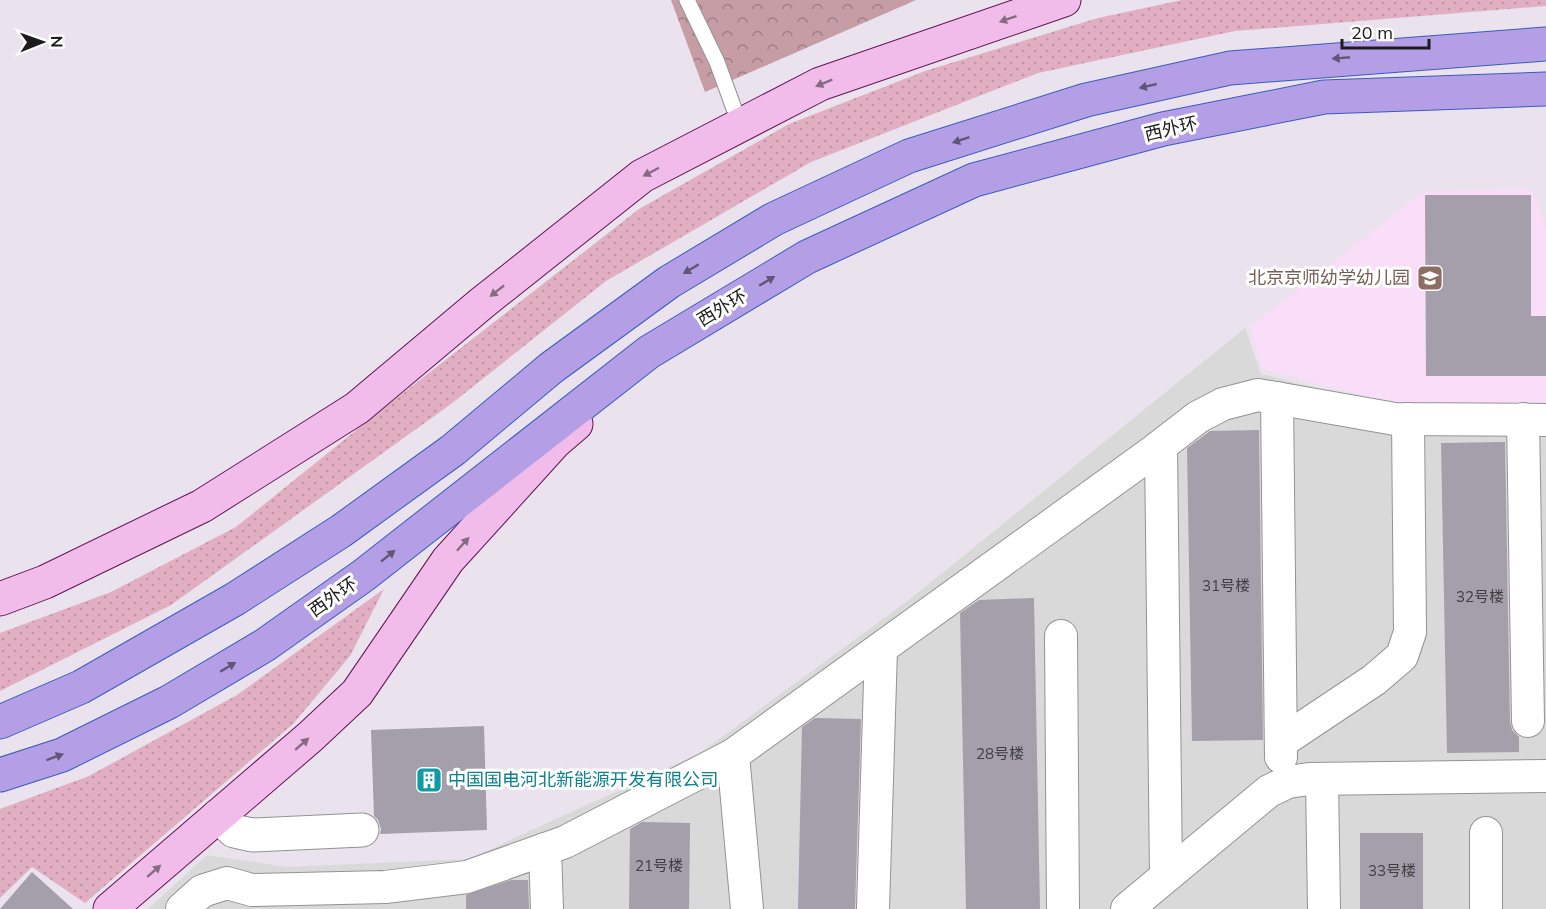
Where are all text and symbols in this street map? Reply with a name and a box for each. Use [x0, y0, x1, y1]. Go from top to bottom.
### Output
north arrow [12, 12, 72, 72]
scale bar [1342, 12, 1429, 50]
one-way arrow [999, 14, 1017, 24]
text: 20 m [1351, 21, 1393, 44]
text: N [47, 36, 67, 48]
one-way arrow [1331, 53, 1350, 63]
one-way arrow [815, 78, 833, 88]
one-way arrow [1139, 81, 1158, 91]
street label: 西外环 [1142, 111, 1200, 146]
one-way arrow [952, 135, 970, 145]
one-way arrow [642, 167, 659, 177]
one-way arrow [683, 263, 699, 274]
school or university icon: 北京京师幼学幼儿园 [1415, 263, 1445, 293]
place label: 北京京师幼学幼儿园 [1248, 266, 1410, 289]
one-way arrow [759, 276, 775, 287]
street label: 西外环 [693, 284, 751, 331]
one-way arrow [489, 285, 505, 298]
one-way arrow [456, 537, 469, 552]
one-way arrow [381, 550, 396, 562]
street label: 西外环 [304, 572, 361, 621]
house number: 31号楼 [1202, 576, 1250, 595]
house number: 32号楼 [1456, 587, 1504, 606]
one-way arrow [220, 662, 237, 672]
one-way arrow [294, 738, 309, 751]
house number: 28号楼 [976, 744, 1024, 763]
one-way arrow [47, 751, 65, 761]
building icon: 中国国电河北新能源开发有限公司 [414, 765, 444, 795]
place label: 中国国电河北新能源开发有限公司 [448, 768, 718, 791]
house number: 21号楼 [635, 856, 683, 875]
house number: 33号楼 [1368, 861, 1416, 880]
one-way arrow [146, 865, 161, 878]

